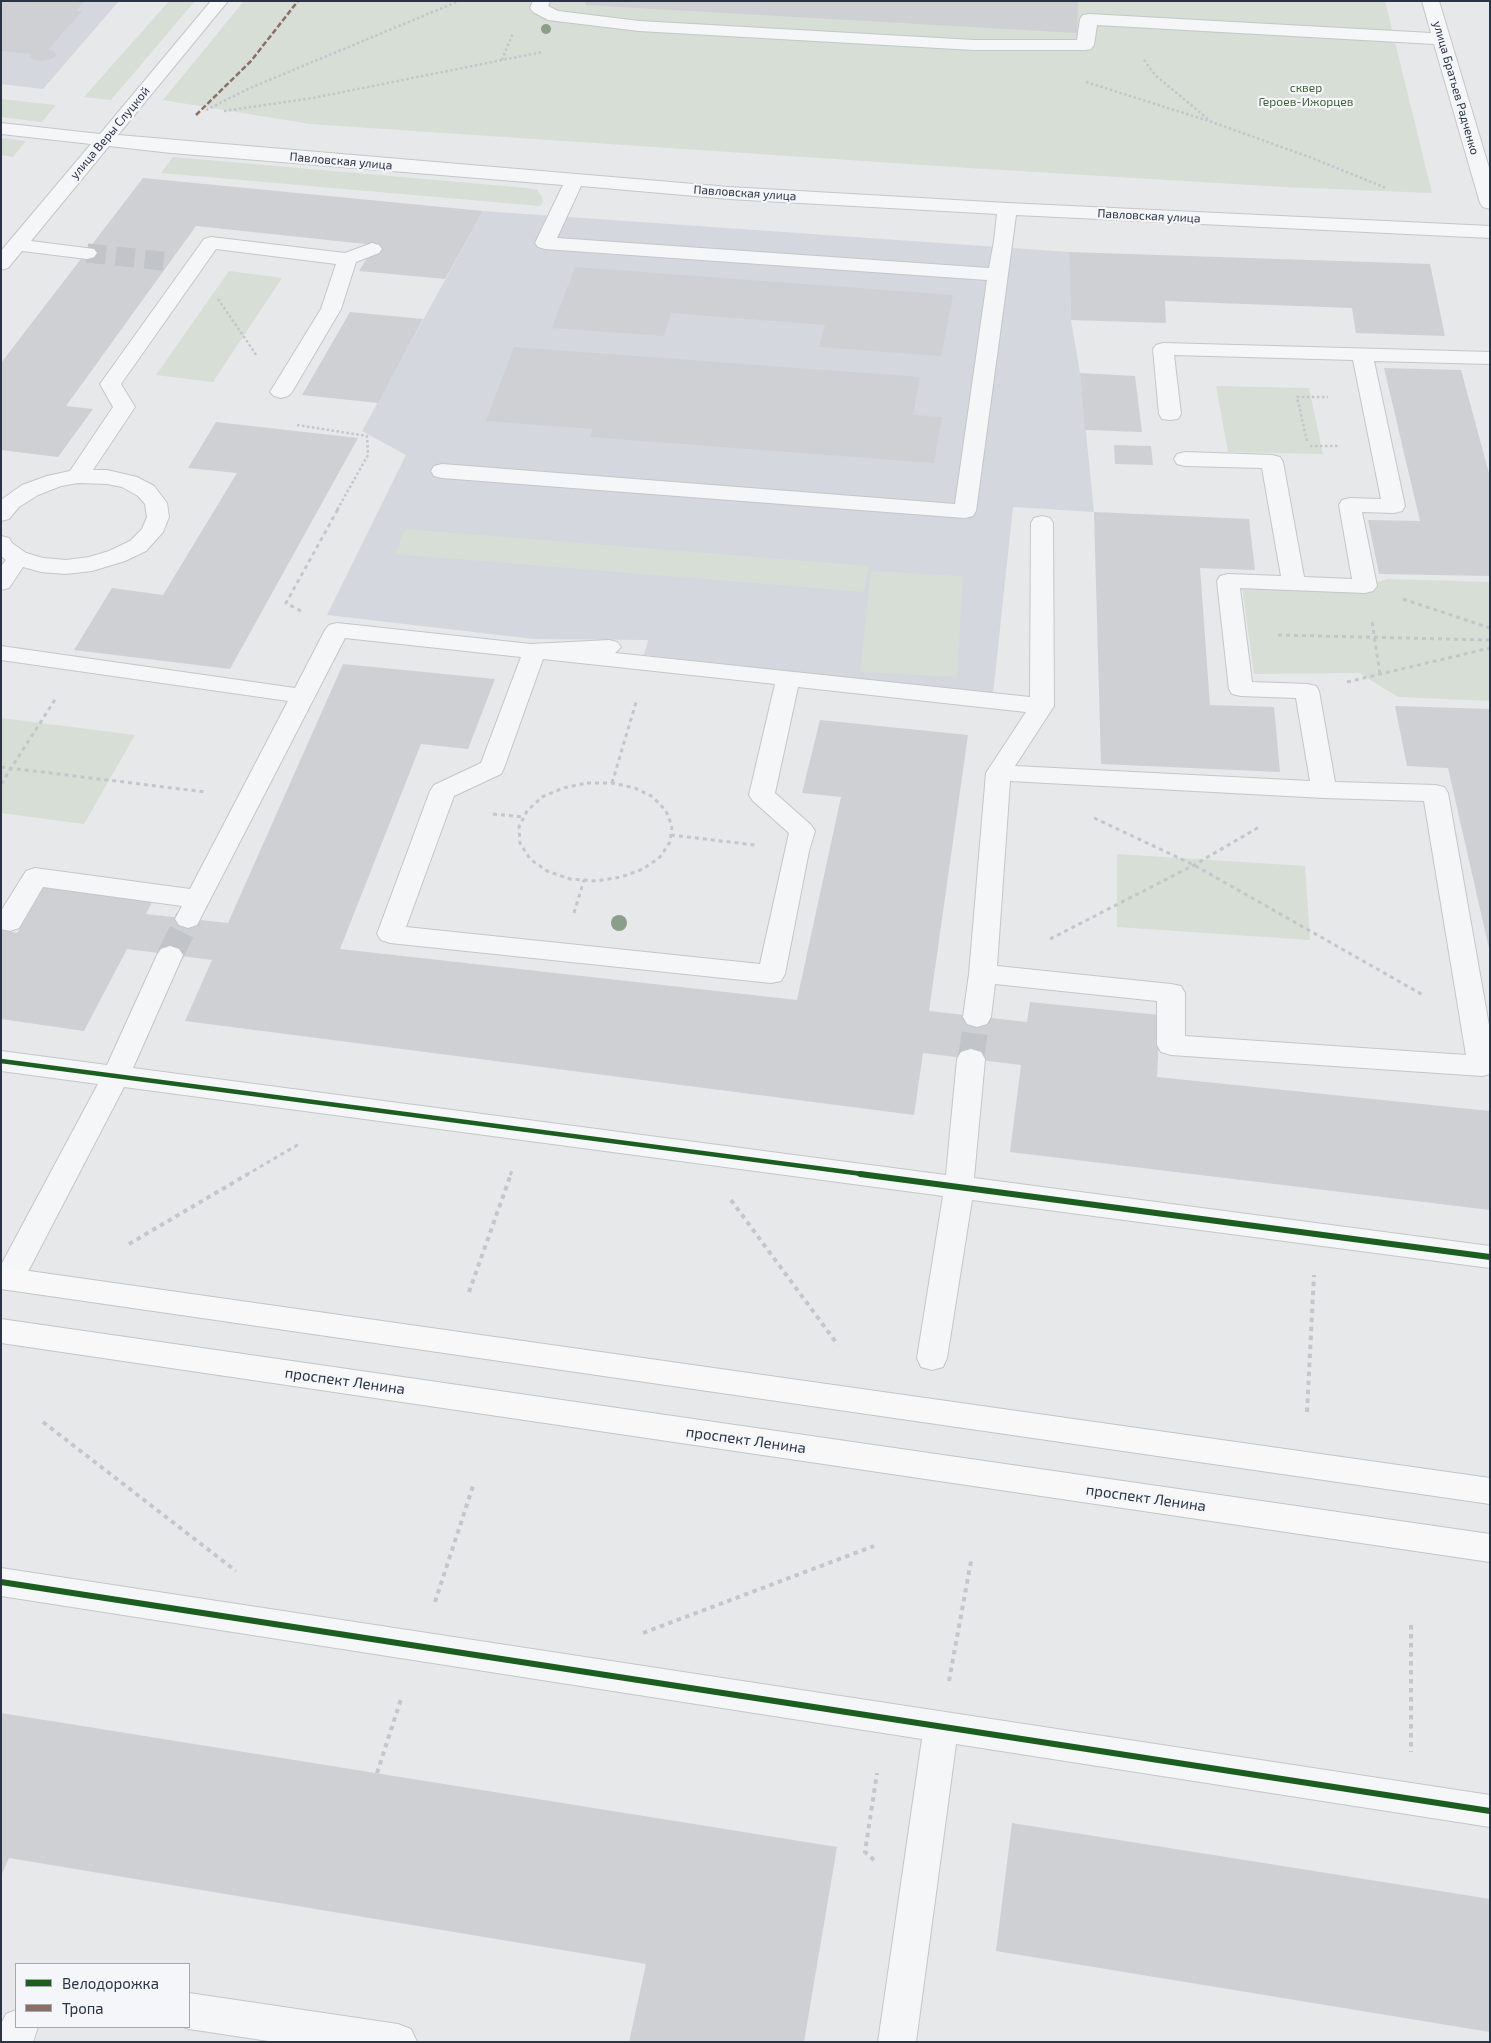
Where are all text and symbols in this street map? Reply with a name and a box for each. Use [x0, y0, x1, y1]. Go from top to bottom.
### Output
street label: улица Братьев Радченко [1430, 19, 1482, 157]
park label: сквер Героев-Ижорцев [1259, 81, 1353, 109]
street label: улица Веры Слуцкой [67, 84, 153, 182]
street label: Павловская улица [289, 149, 393, 173]
street label: Павловская улица [693, 182, 797, 204]
street label: Павловская улица [1097, 206, 1201, 226]
street label: проспект Ленина [284, 1364, 406, 1398]
street label: проспект Ленина [685, 1423, 807, 1457]
street label: проспект Ленина [1085, 1481, 1207, 1515]
legend [15, 1963, 190, 2028]
text: Велодорожка [62, 1974, 159, 1992]
text: Тропа [62, 1999, 104, 2017]

